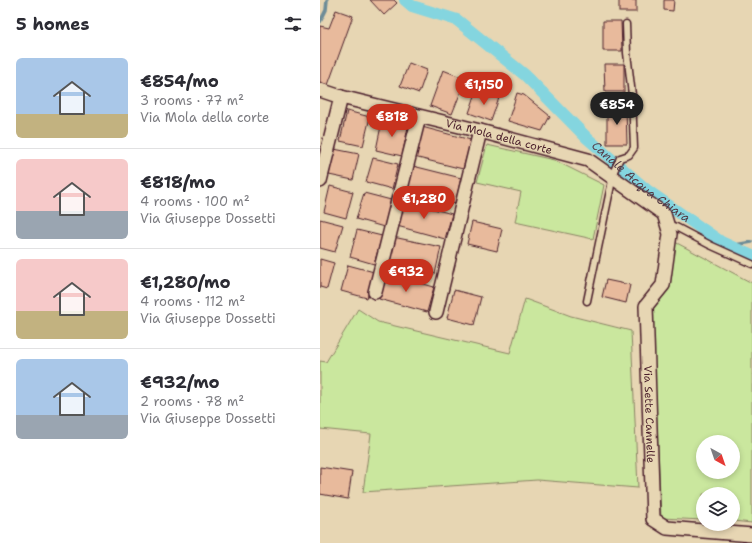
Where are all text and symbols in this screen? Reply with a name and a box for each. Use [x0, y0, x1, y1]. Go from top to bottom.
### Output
text: 5 homes [16, 13, 89, 35]
icon: filters [282, 13, 304, 35]
text: €854/mo [140, 70, 219, 92]
pin: €1,150 [451, 72, 517, 106]
icon: home [48, 74, 96, 122]
text: €1,150 [464, 76, 504, 93]
text: 3 rooms · 77 m² [140, 92, 244, 109]
pin: €854 [593, 92, 641, 126]
text: €854 [599, 96, 635, 113]
pin: €818 [368, 104, 416, 138]
text: €818 [376, 108, 408, 125]
text: Via Mola della corte [140, 109, 269, 126]
street label: Via Mola della corte [444, 115, 554, 158]
water label: Canale Acqua Chiara [588, 138, 693, 226]
text: €818/mo [140, 171, 216, 193]
icon: home [48, 175, 96, 223]
pin: €1,280 [391, 186, 457, 220]
text: €1,280 [402, 190, 446, 207]
text: 4 rooms · 100 m² [140, 193, 250, 210]
text: Via Giuseppe Dossetti [140, 210, 276, 227]
pin: €932 [382, 259, 430, 293]
text: €932 [388, 263, 424, 280]
text: €1,280/mo [140, 271, 230, 293]
icon: home [48, 275, 96, 323]
text: 4 rooms · 112 m² [140, 293, 245, 310]
text: Via Giuseppe Dossetti [140, 310, 276, 327]
street label: Via Sette Cannelle [640, 365, 659, 463]
text: €932/mo [140, 371, 220, 393]
icon: home [48, 375, 96, 423]
text: 2 rooms · 78 m² [140, 393, 244, 410]
text: Via Giuseppe Dossetti [140, 410, 276, 427]
north arrow [696, 435, 740, 479]
map controls [696, 435, 740, 531]
button: layers [696, 487, 740, 531]

